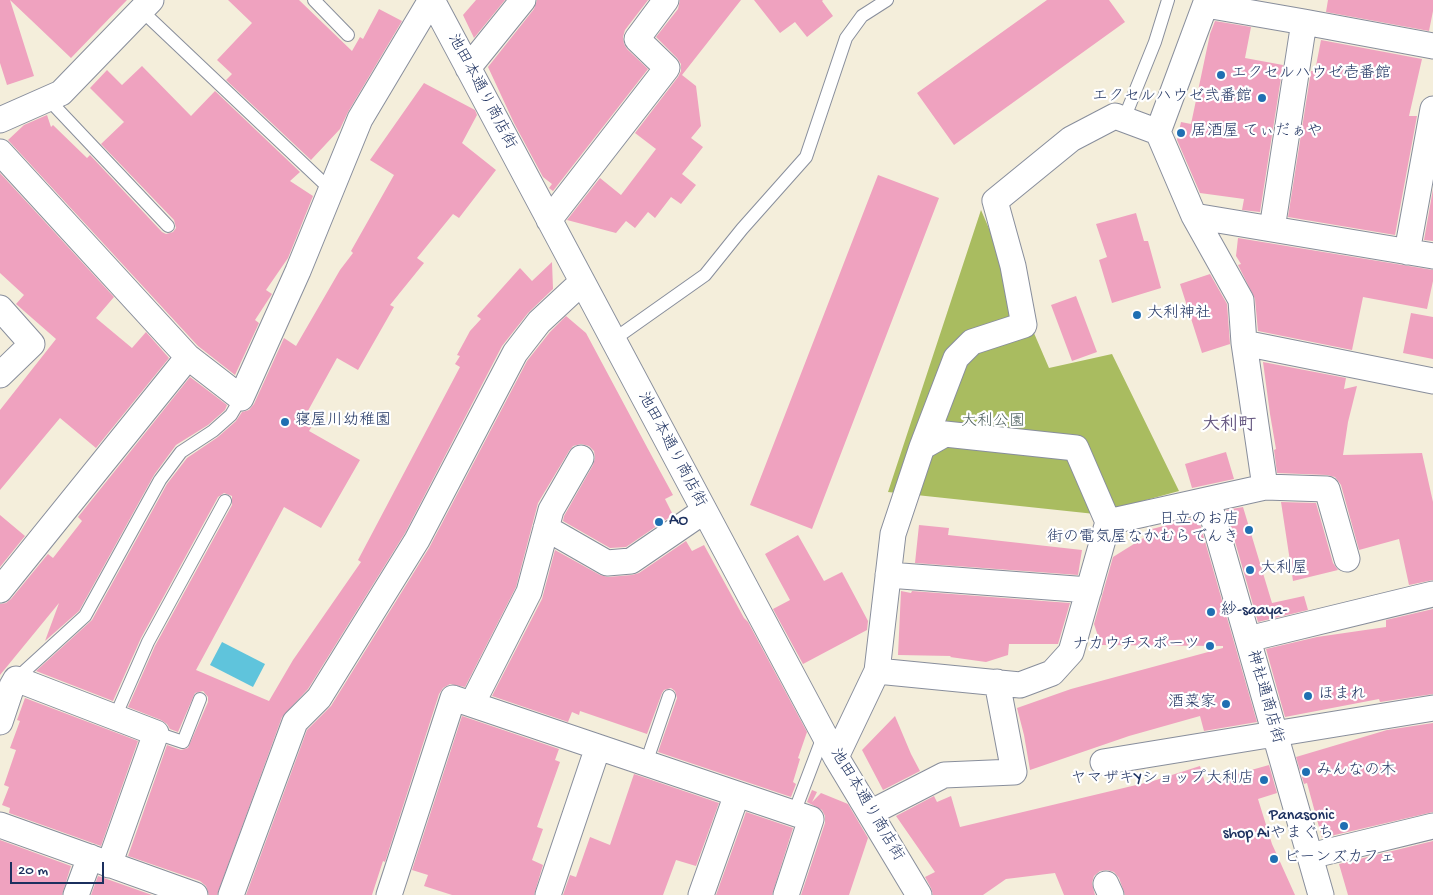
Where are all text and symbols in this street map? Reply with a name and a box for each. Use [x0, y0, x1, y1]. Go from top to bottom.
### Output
street label: 池田本通り商店街 [442, 31, 520, 153]
place label: エクセルハウゼ壱番館 [1231, 65, 1391, 85]
marker: エクセルハウゼ壱番館 [1215, 69, 1227, 81]
place label: エクセルハウゼ弐番館 [1092, 88, 1252, 108]
marker: エクセルハウゼ弐番館 [1256, 92, 1268, 104]
place label: 居酒屋 てぃだぁや [1191, 123, 1323, 143]
marker: 居酒屋 てぃだぁや [1175, 127, 1187, 139]
place label: 大利神社 [1147, 305, 1211, 325]
marker: 大利神社 [1131, 309, 1143, 321]
street label: 池田本通り商店街 [632, 389, 710, 511]
place label: 寝屋川幼稚園 [295, 412, 391, 432]
park label: 大利公園 [961, 413, 1025, 433]
district label: 大利町 [1202, 415, 1256, 437]
marker: 寝屋川幼稚園 [279, 416, 291, 428]
place label: 日立のお店 街の電気屋なかむらでんき [1047, 511, 1239, 549]
place label: AO [669, 512, 688, 532]
marker: AO [653, 516, 665, 528]
marker: 日立のお店 街の電気屋なかむらでんき [1243, 524, 1255, 536]
place label: 大利屋 [1260, 560, 1308, 580]
marker: 大利屋 [1244, 564, 1256, 576]
place label: 紗-saaya- [1221, 602, 1287, 622]
marker: 紗-saaya- [1205, 606, 1217, 618]
place label: ナカウチスポーツ [1072, 636, 1200, 656]
marker: ナカウチスポーツ [1204, 640, 1216, 652]
street label: 神社通商店街 [1242, 648, 1286, 746]
place label: ほまれ [1318, 686, 1366, 706]
marker: ほまれ [1302, 690, 1314, 702]
place label: 酒菜家 [1168, 694, 1216, 714]
marker: 酒菜家 [1220, 698, 1232, 710]
street label: 池田本通り商店街 [825, 745, 907, 865]
place label: みんなの木 [1316, 762, 1396, 782]
marker: みんなの木 [1300, 766, 1312, 778]
place label: ヤマザキYショップ大利店 [1071, 770, 1254, 790]
marker: ヤマザキYショップ大利店 [1258, 774, 1270, 786]
place label: Panasonic shop Aiやまぐち [1223, 807, 1334, 845]
marker: Panasonic shop Aiやまぐち [1338, 820, 1350, 832]
place label: ビーンズカフェ [1284, 849, 1395, 869]
scale bar [12, 852, 106, 884]
marker: ビーンズカフェ [1268, 853, 1280, 865]
text: 20 m [18, 862, 48, 880]

